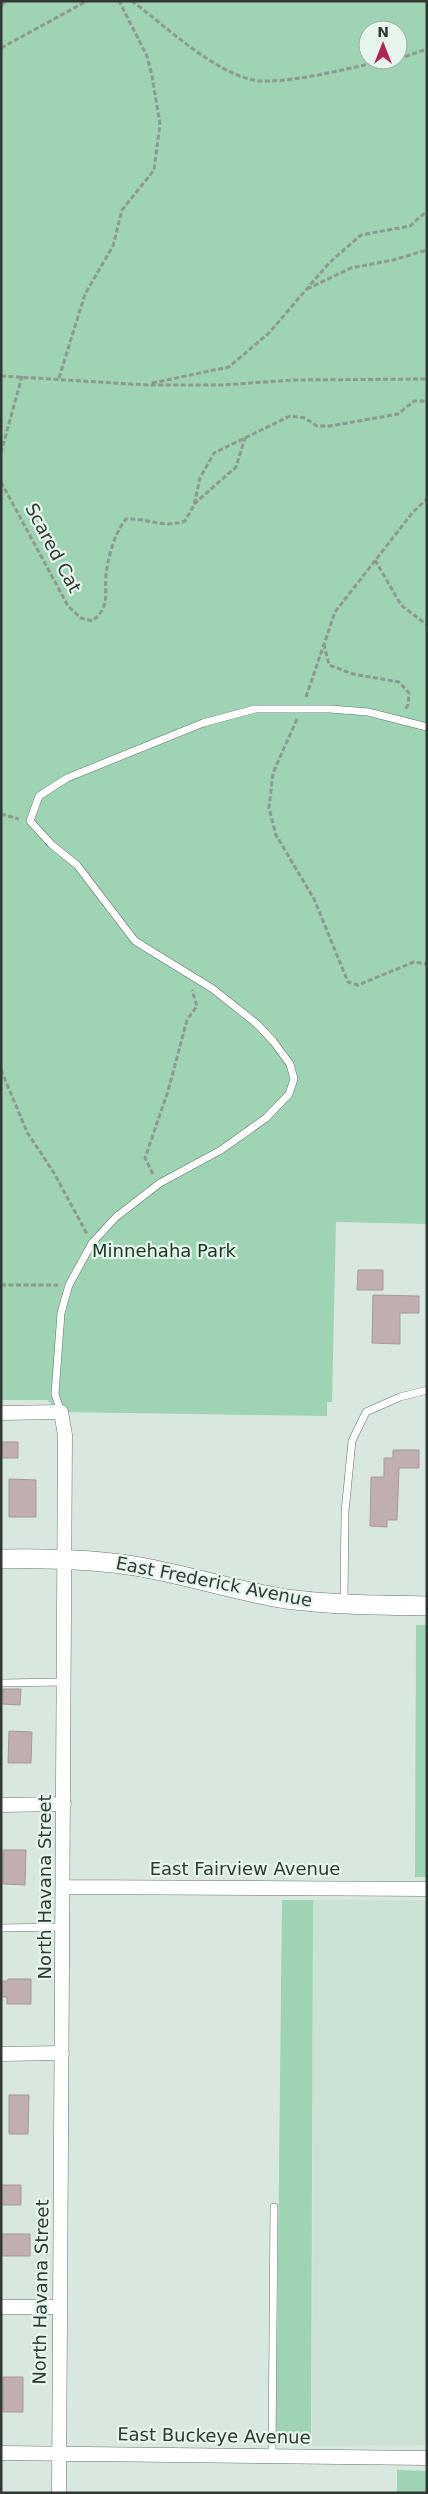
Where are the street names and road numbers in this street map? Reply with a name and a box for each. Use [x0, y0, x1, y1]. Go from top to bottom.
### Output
street label: Scared Cat [21, 499, 86, 596]
street label: East Frederick Avenue [114, 1552, 314, 1611]
street label: North Havana Street [34, 1794, 55, 1980]
street label: East Fairview Avenue [150, 1858, 340, 1879]
street label: North Havana Street [28, 2199, 53, 2385]
street label: East Buckeye Avenue [117, 2423, 311, 2448]

